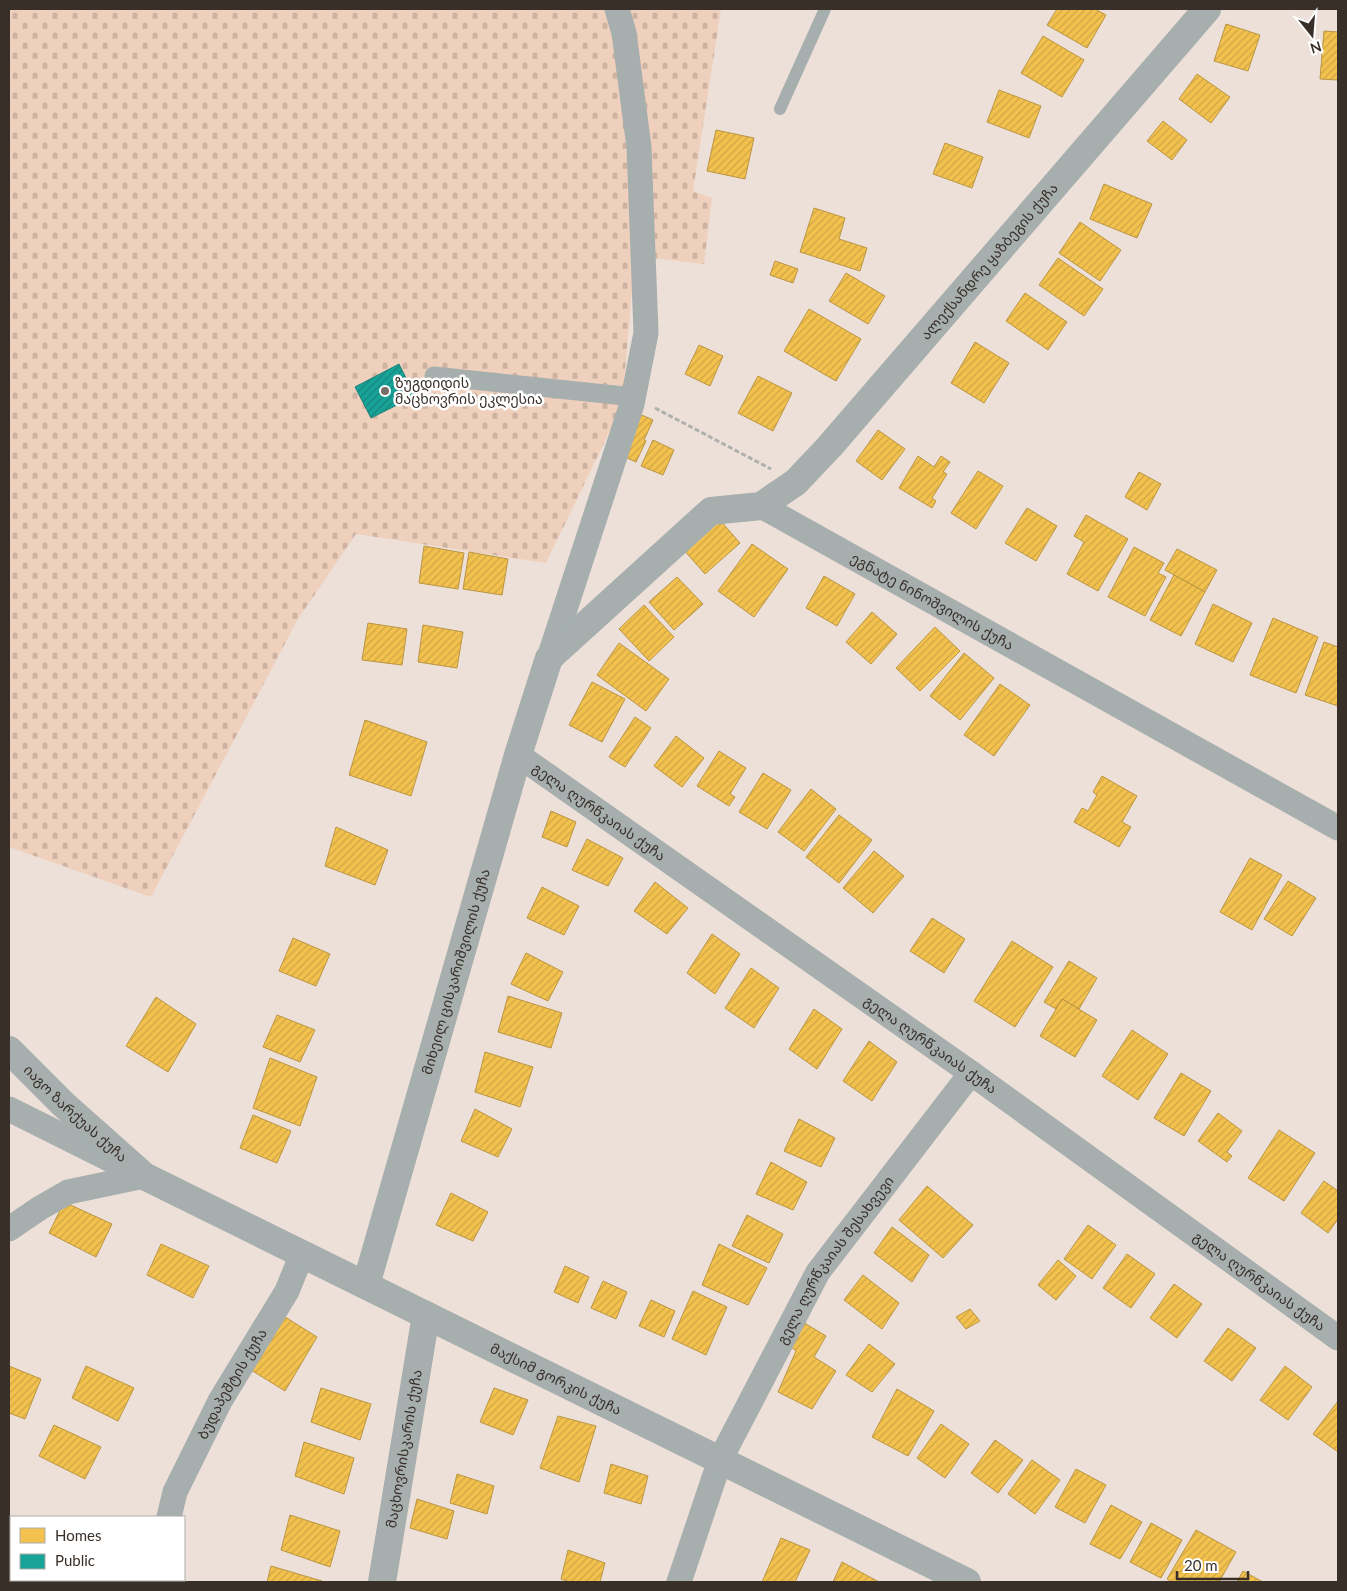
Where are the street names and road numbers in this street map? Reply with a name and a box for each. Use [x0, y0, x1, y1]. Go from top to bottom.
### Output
street label: ალექსანდრე ყაზბეგის ქუჩა [917, 179, 1061, 343]
street label: ეგნატე ნინოშვილის ქუჩა [848, 549, 1017, 653]
street label: გელა ღურწკაიას ქუჩა [529, 759, 669, 864]
street label: მიხეილ ცისკარიშვილის ქუჩა [418, 867, 493, 1076]
street label: გელა ღურწკაიას ქუჩა [860, 992, 1001, 1097]
street label: იაგო ზარქუას ქუჩა [21, 1061, 131, 1165]
street label: გელა ღურწკაიას შესახვევი [773, 1172, 897, 1347]
street label: გელა ღურწკაიას ქუჩა [1190, 1227, 1329, 1334]
street label: ბუდაპეშტის ქუჩა [193, 1325, 270, 1442]
street label: მაქსიმ გორკის ქუჩა [488, 1339, 624, 1418]
street label: მაცხოვრისკარის ქუჩა [382, 1368, 425, 1529]

